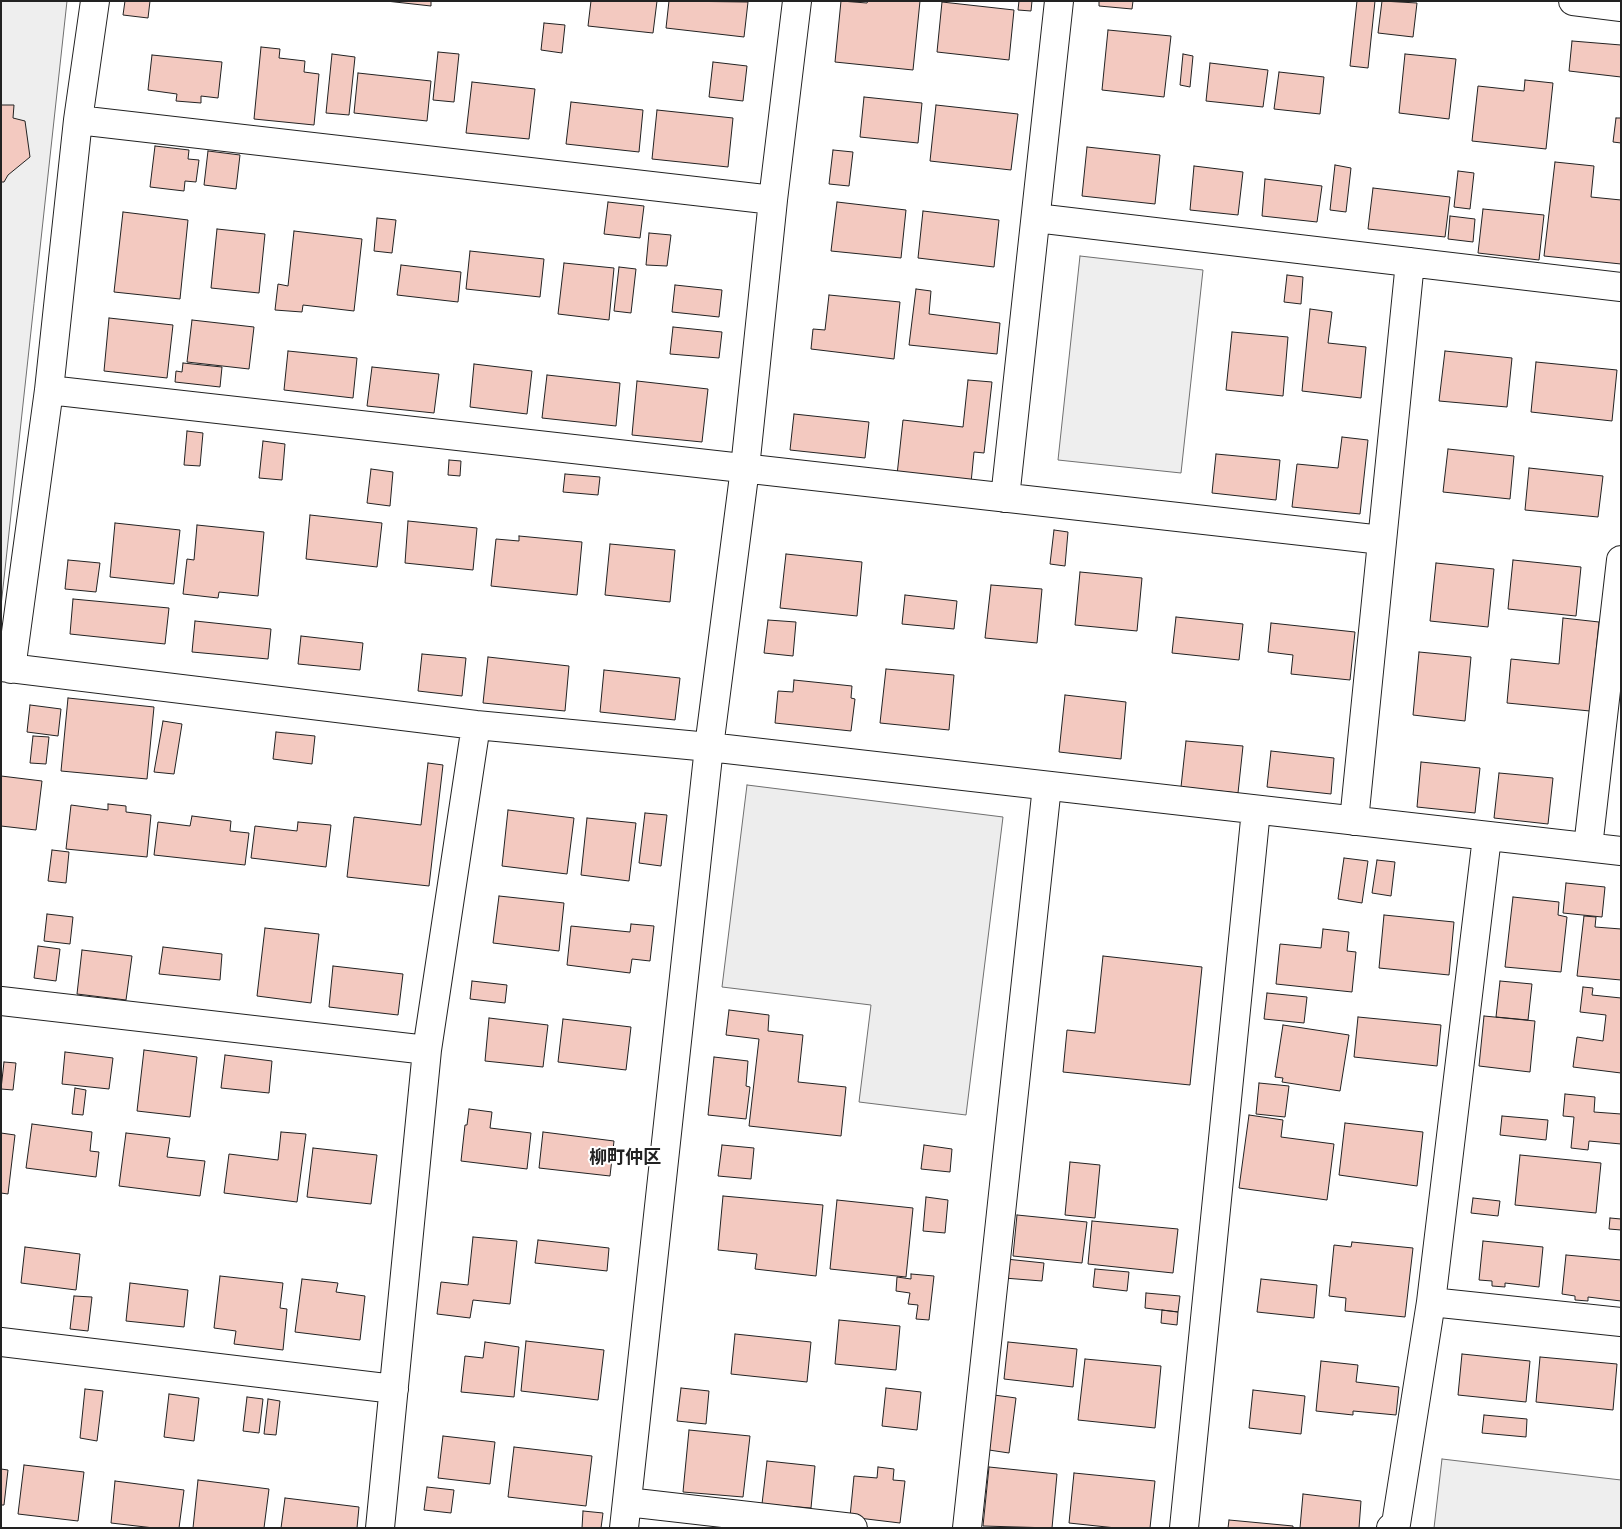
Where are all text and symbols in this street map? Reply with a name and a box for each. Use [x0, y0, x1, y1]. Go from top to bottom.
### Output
district label: 柳町仲区 [589, 1147, 661, 1169]

